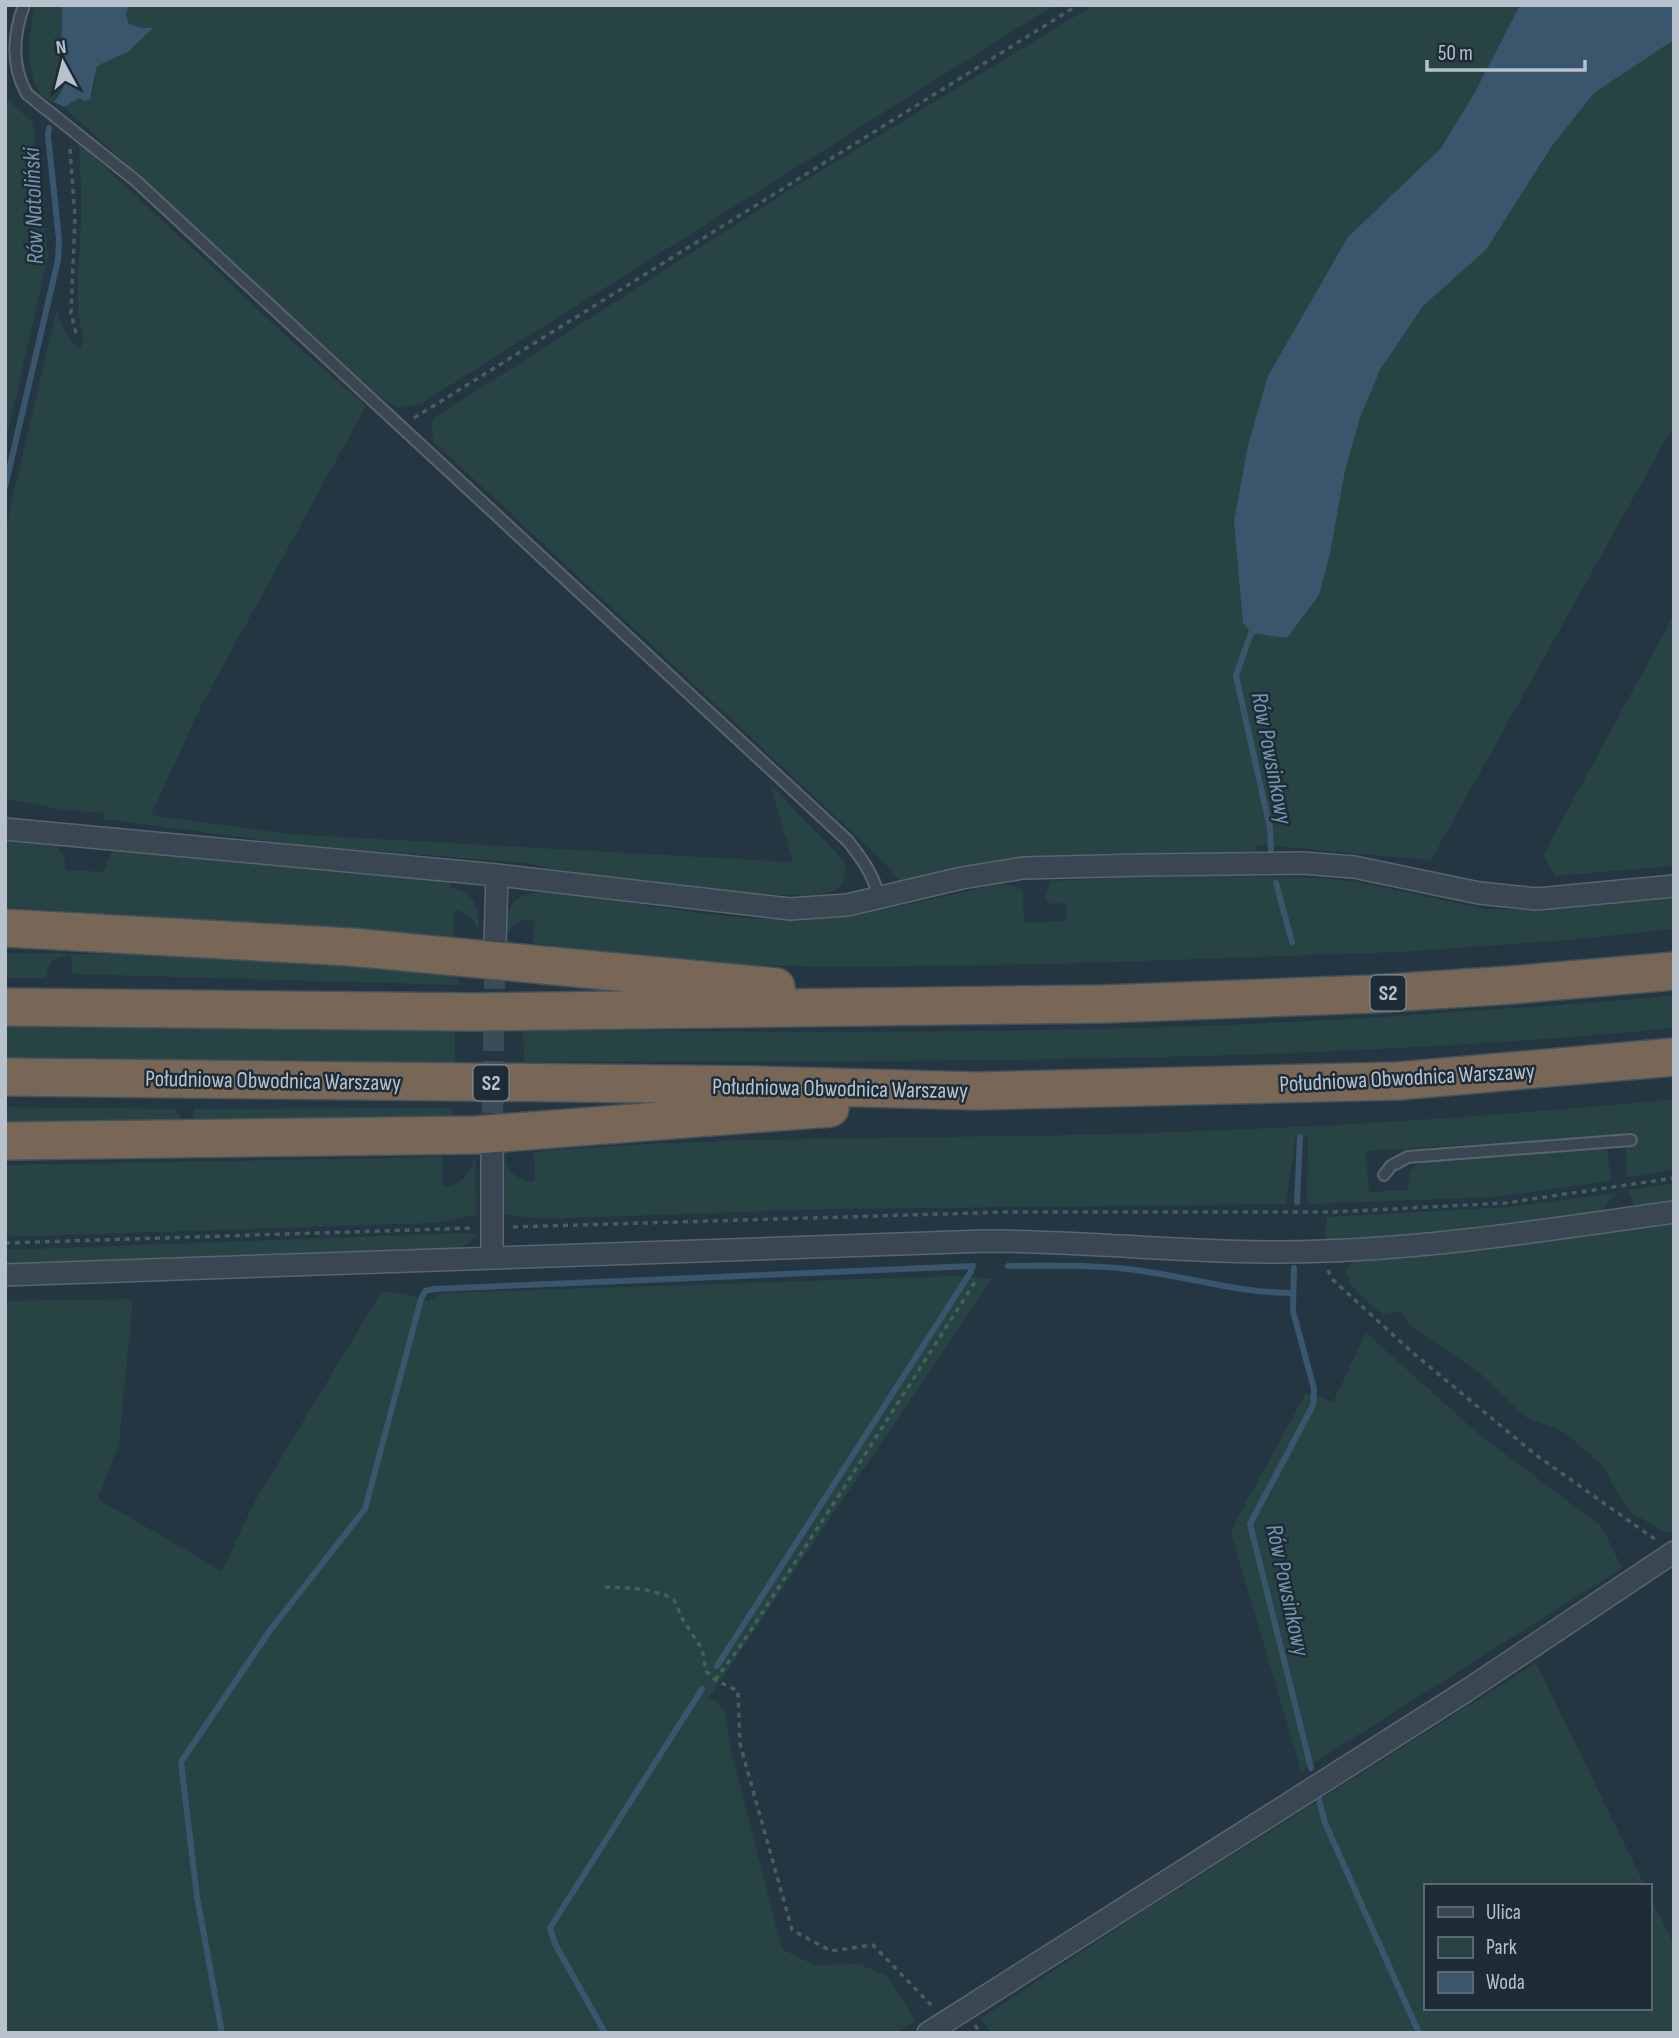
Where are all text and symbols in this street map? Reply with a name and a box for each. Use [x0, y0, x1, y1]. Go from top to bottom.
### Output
north arrow [28, 28, 98, 98]
scale bar [1427, 28, 1584, 72]
text: N [55, 36, 68, 60]
text: 50 m [1438, 41, 1473, 66]
water label: Rów Natoliński [17, 146, 50, 265]
water label: Rów Powsinkowy [1245, 690, 1299, 827]
road number: S2 [1370, 976, 1406, 1010]
street label: Południowa Obwodnica Warszawy [1279, 1057, 1536, 1099]
street label: Południowa Obwodnica Warszawy [145, 1065, 401, 1097]
road number: S2 [474, 1066, 508, 1100]
street label: Południowa Obwodnica Warszawy [712, 1073, 968, 1105]
water label: Rów Powsinkowy [1259, 1522, 1316, 1659]
legend [1424, 1884, 1651, 2010]
text: Ulica [1486, 1900, 1521, 1925]
text: Park [1486, 1935, 1517, 1960]
text: Woda [1486, 1970, 1525, 1995]

